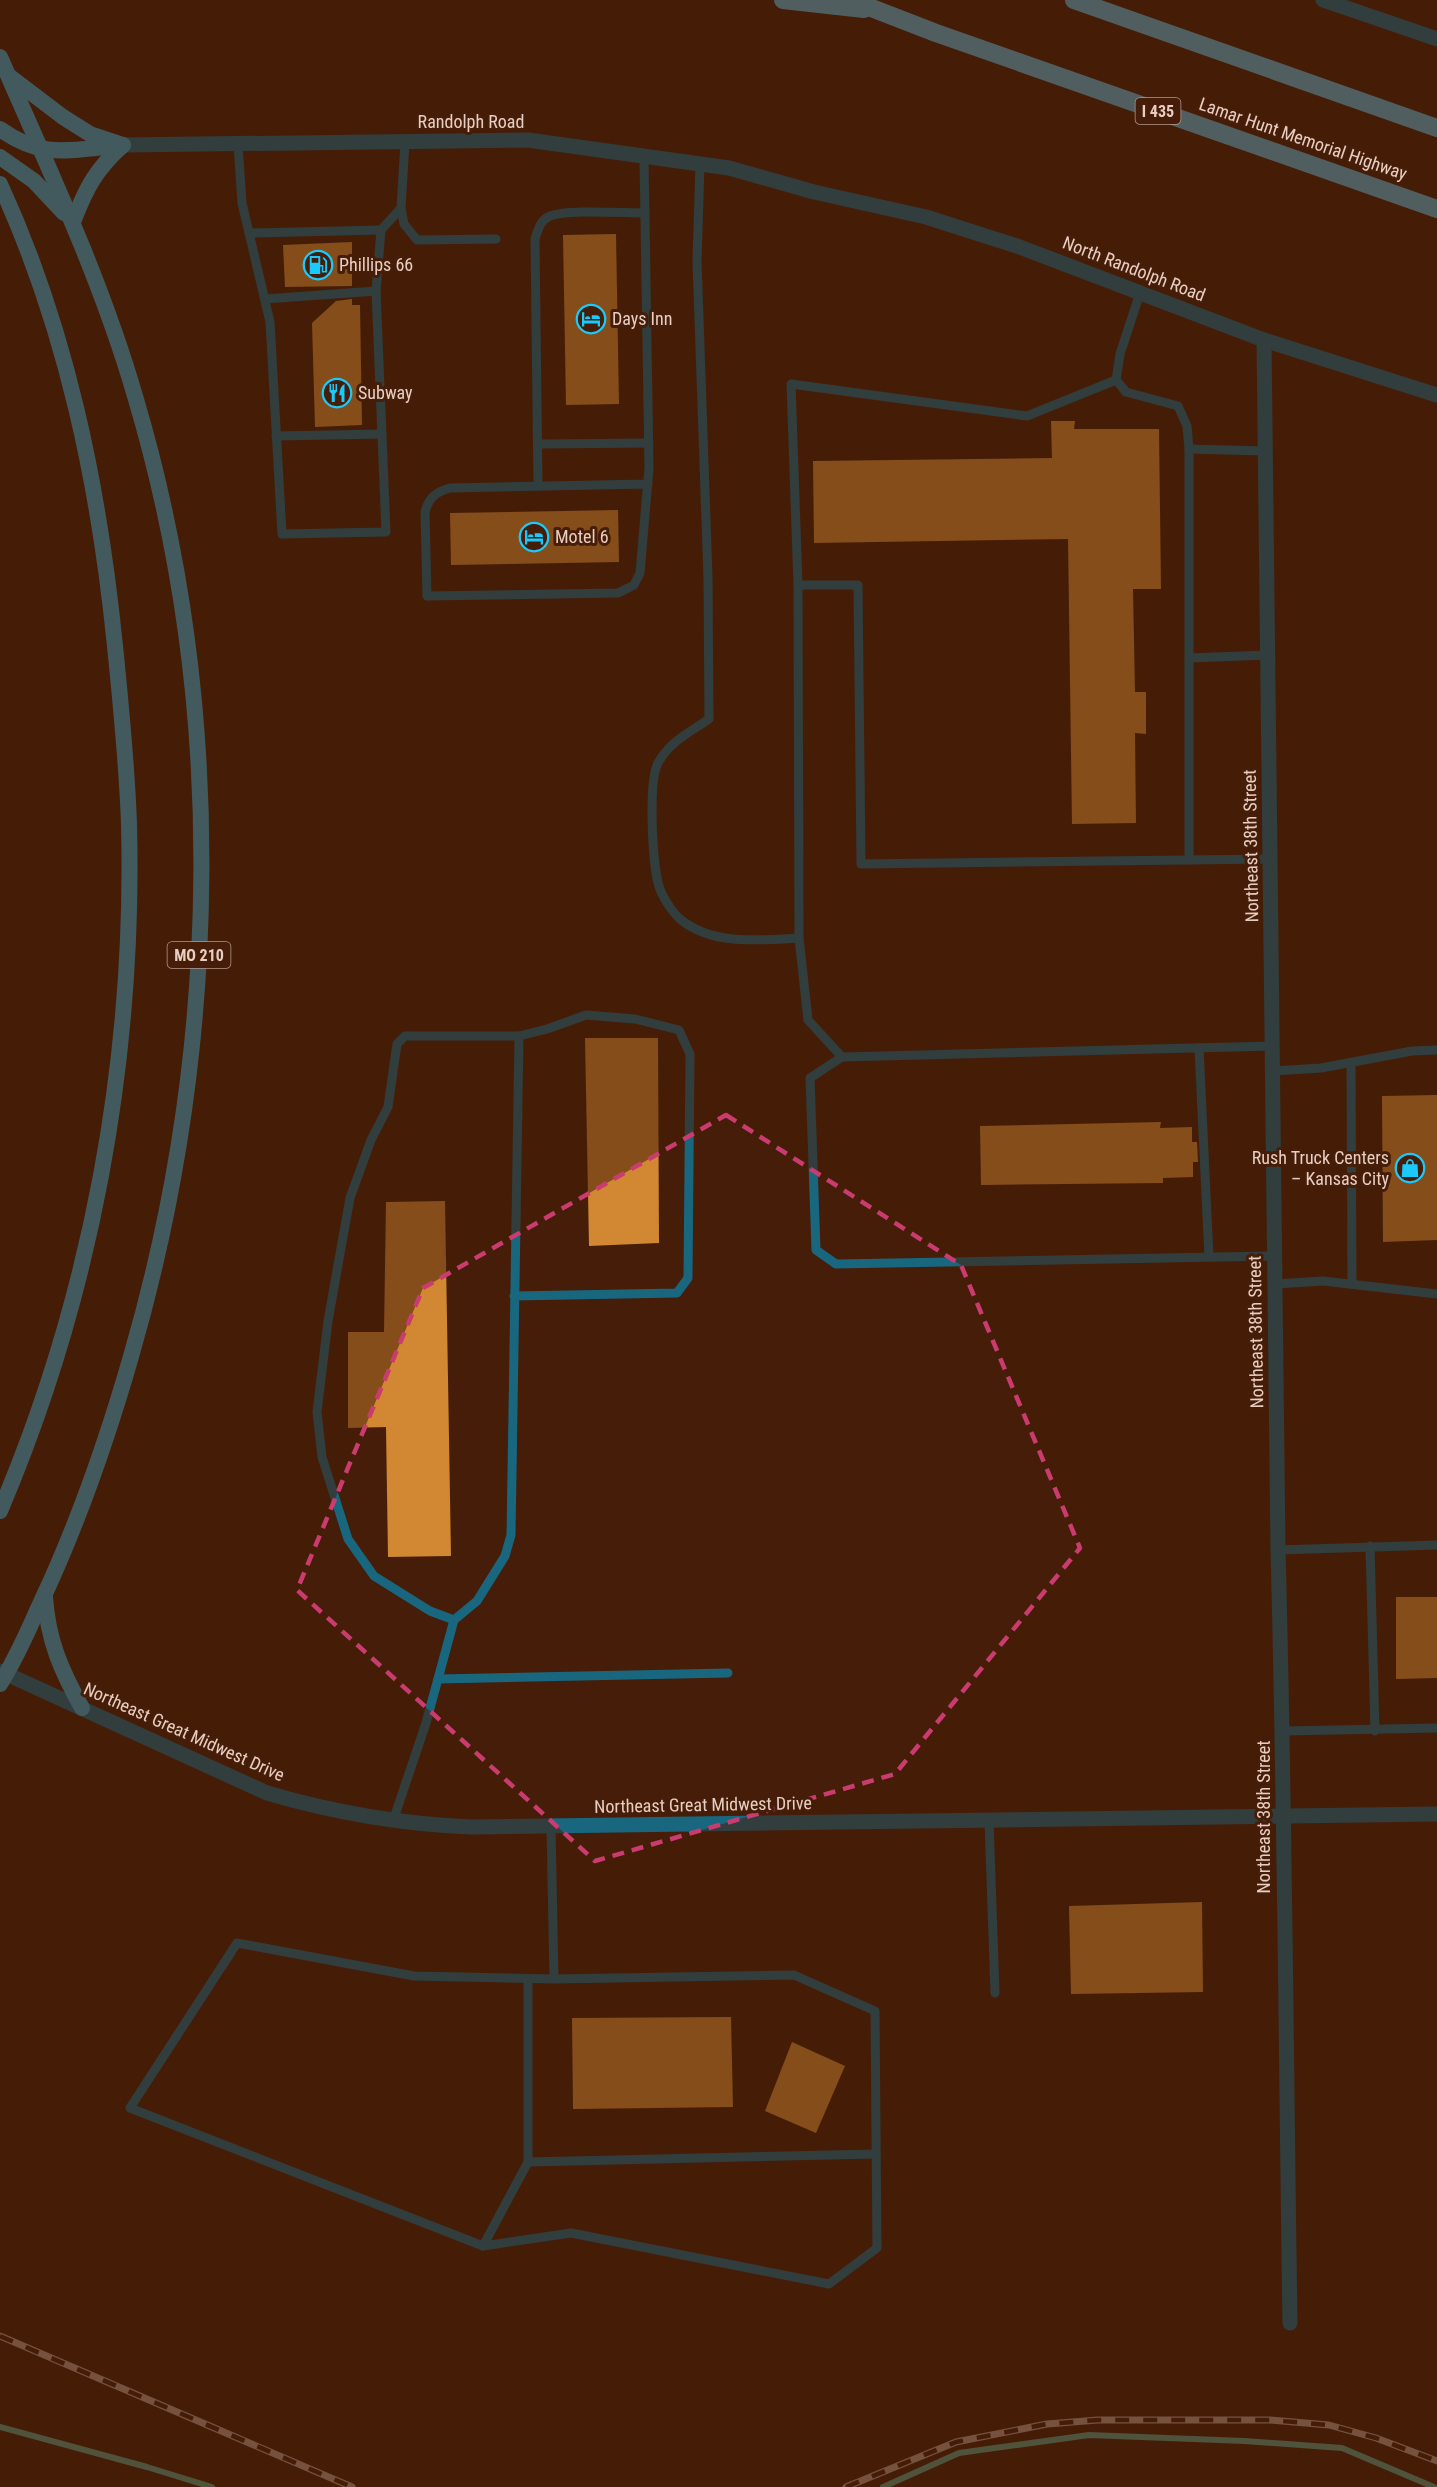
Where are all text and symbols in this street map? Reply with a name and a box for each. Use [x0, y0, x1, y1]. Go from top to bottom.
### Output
street label: Lamar Hunt Memorial Highway [1196, 93, 1410, 184]
road number: I 435 [1136, 98, 1180, 124]
street label: Randolph Road [418, 111, 524, 132]
street label: North Randolph Road [1060, 232, 1208, 305]
fuel station icon: Phillips 66 [302, 249, 334, 281]
place label: Phillips 66 [339, 254, 413, 275]
hotel icon: Days Inn [575, 303, 607, 335]
place label: Days Inn [612, 308, 673, 329]
restaurant icon: Subway [321, 377, 353, 409]
place label: Subway [358, 382, 413, 403]
hotel icon: Motel 6 [518, 521, 550, 553]
place label: Motel 6 [555, 526, 609, 547]
street label: Northeast 38th Street [1239, 769, 1262, 923]
road number: MO 210 [168, 942, 230, 968]
place label: Rush Truck Centers – Kansas City [1252, 1147, 1390, 1189]
shop icon: Rush Truck Centers – Kansas City [1394, 1152, 1426, 1184]
street label: Northeast 38th Street [1244, 1255, 1267, 1409]
street label: Northeast Great Midwest Drive [80, 1678, 288, 1785]
street label: Northeast 38th Street [1253, 1741, 1274, 1893]
street label: Northeast Great Midwest Drive [594, 1792, 812, 1817]

